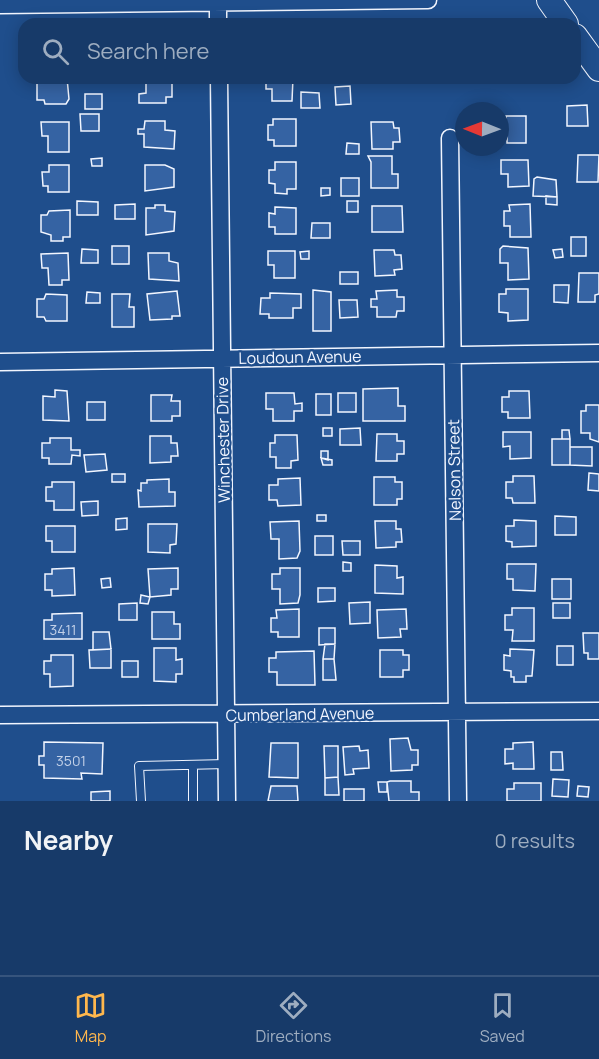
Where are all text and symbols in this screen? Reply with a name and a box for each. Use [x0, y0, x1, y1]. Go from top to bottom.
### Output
search box [18, 18, 581, 84]
icon: search [39, 35, 72, 68]
text: Search here [87, 36, 209, 66]
north arrow [455, 102, 509, 156]
street label: Loudoun Avenue [238, 345, 362, 369]
street label: Winchester Drive [211, 377, 235, 503]
street label: Nelson Street [442, 419, 466, 521]
house number: 3411 [50, 620, 76, 639]
street label: Cumberland Avenue [225, 702, 375, 726]
house number: 3501 [56, 751, 86, 770]
text: Nearby [24, 822, 113, 858]
text: 0 results [495, 827, 575, 854]
tab: Map [74, 989, 107, 1047]
tab: Directions [256, 989, 331, 1047]
tab: Saved [480, 989, 525, 1047]

